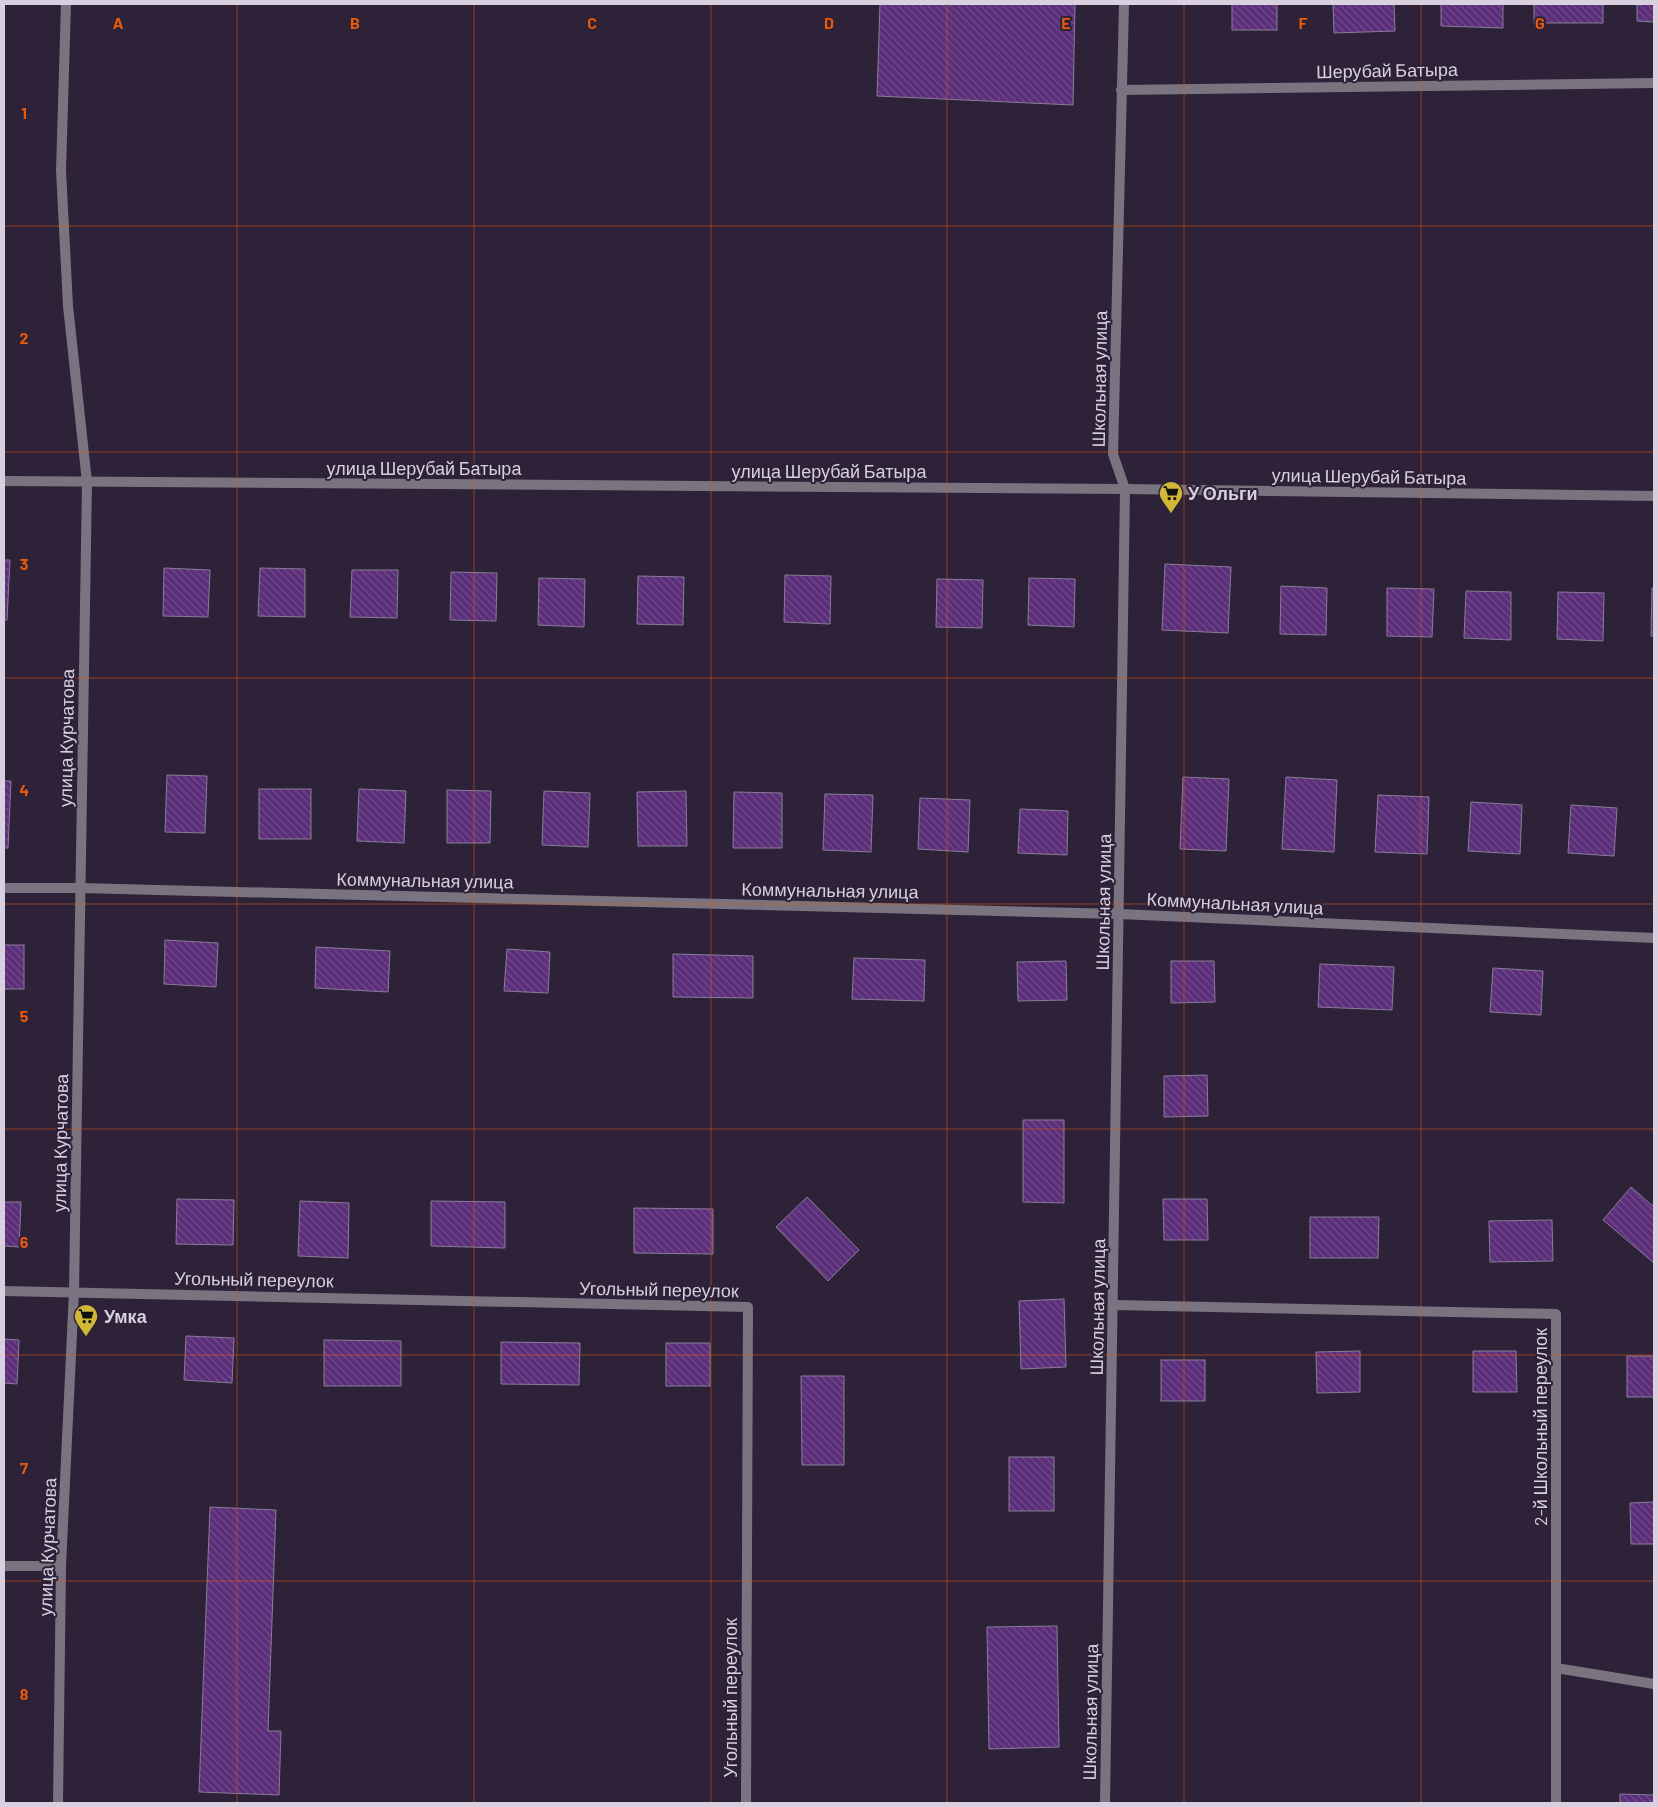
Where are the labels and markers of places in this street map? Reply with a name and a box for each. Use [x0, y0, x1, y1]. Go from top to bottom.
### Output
supermarket icon: У Ольги [1158, 480, 1184, 514]
place label: У Ольги [1188, 482, 1258, 504]
supermarket icon: Умка [73, 1303, 99, 1337]
place label: Умка [104, 1305, 148, 1327]

